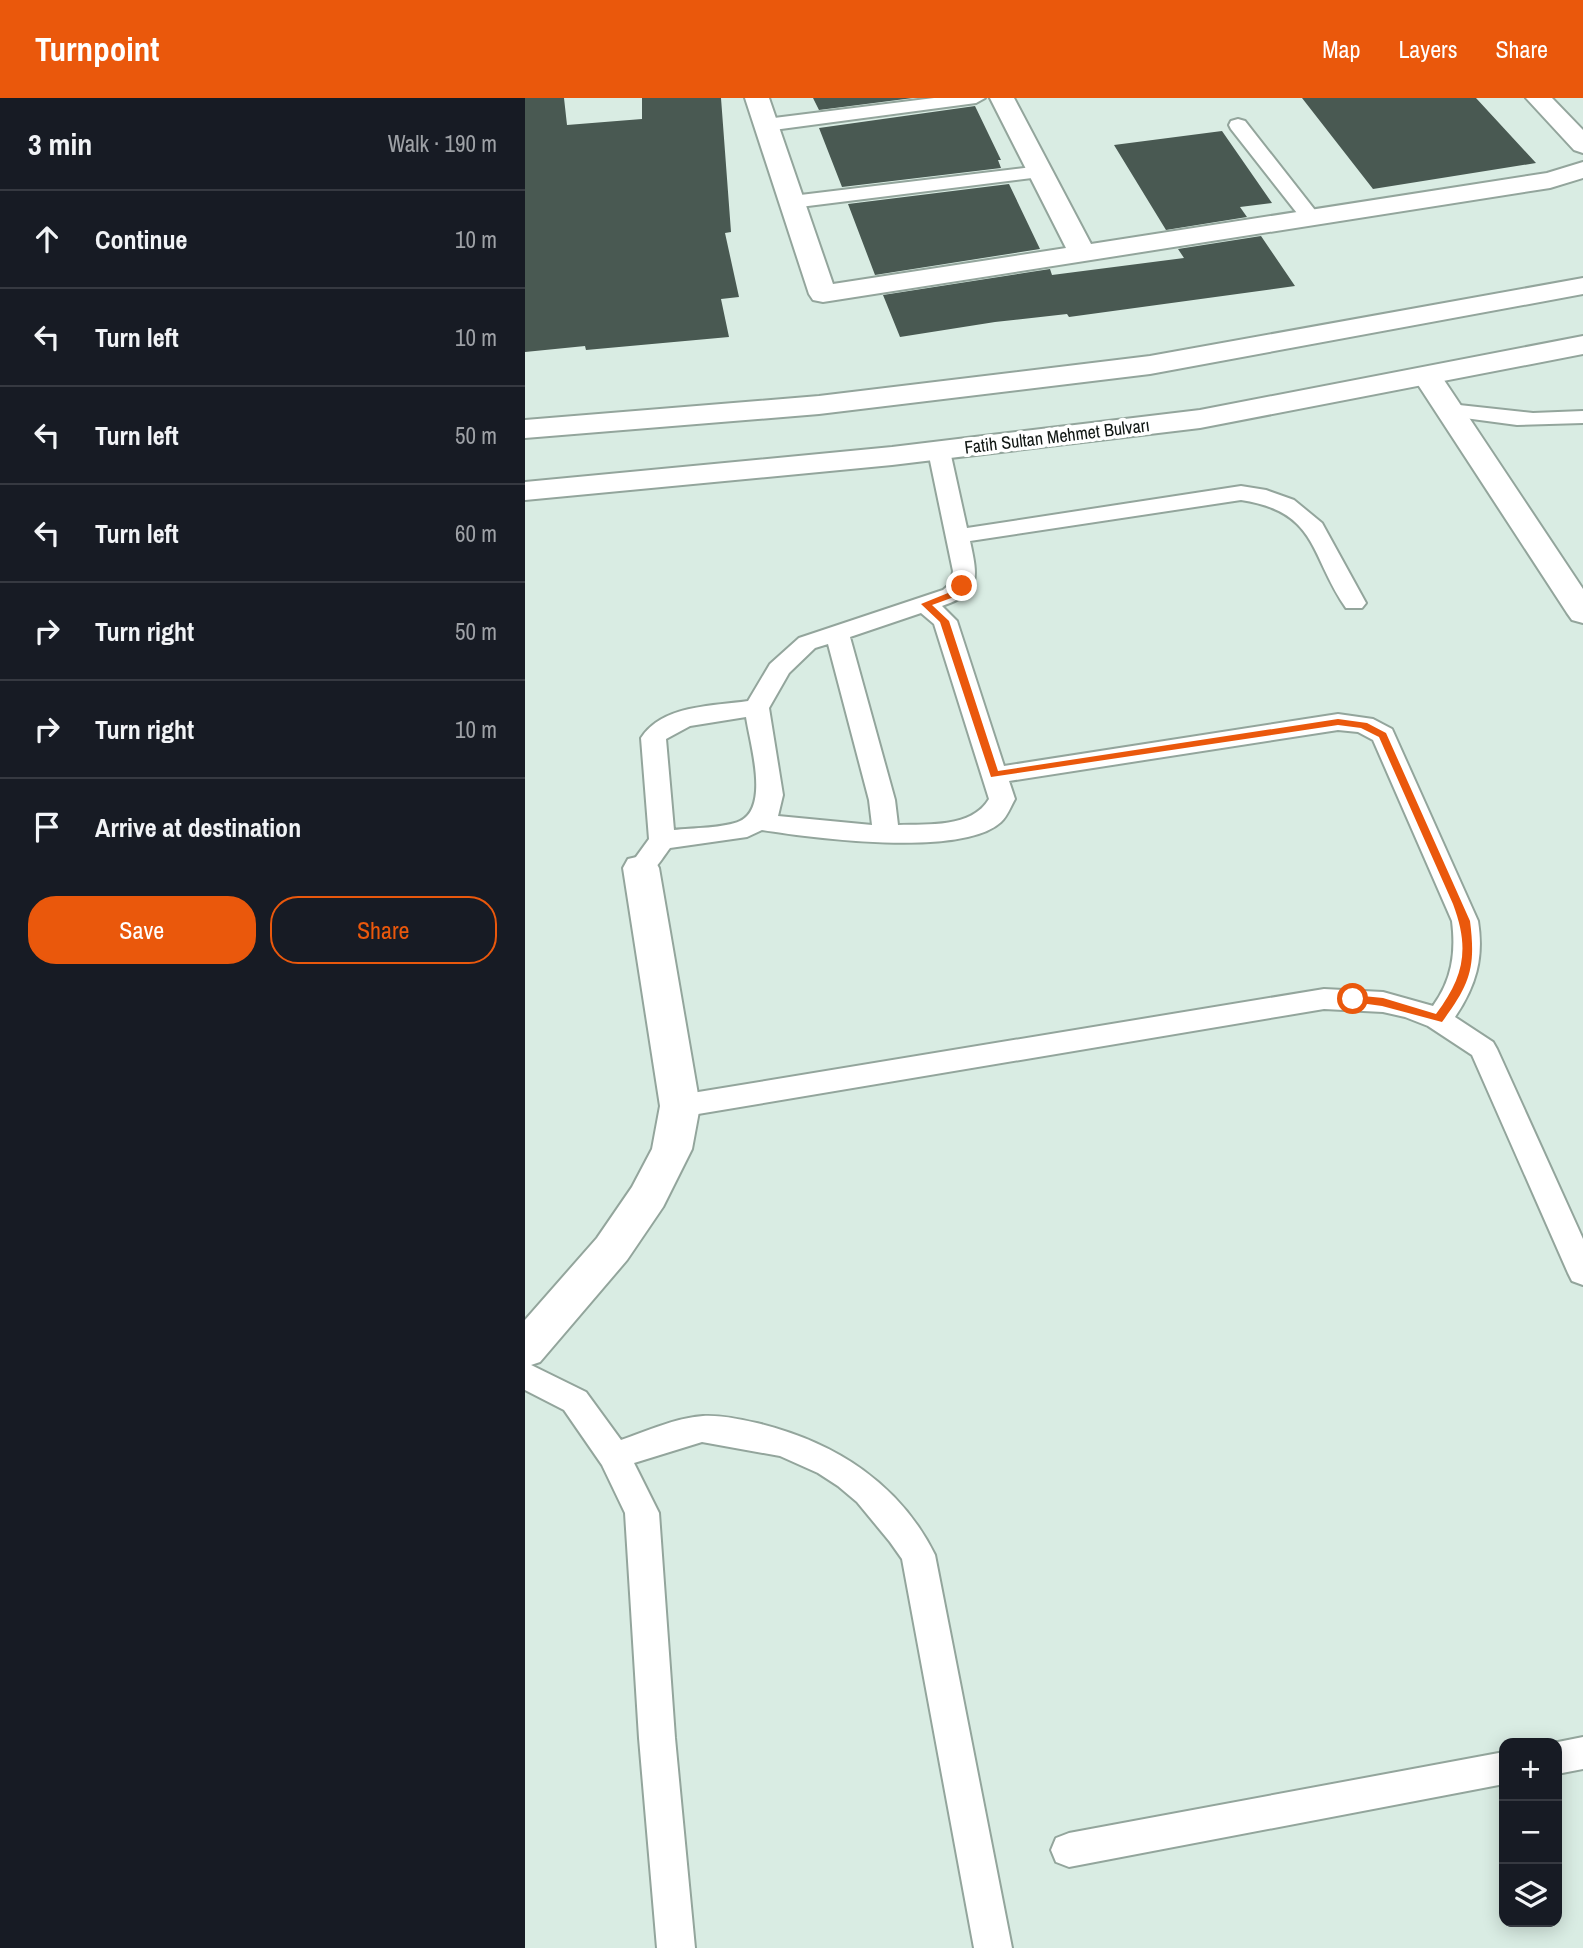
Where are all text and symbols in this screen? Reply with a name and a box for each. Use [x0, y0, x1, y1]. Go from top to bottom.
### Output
text: Turnpoint [35, 27, 159, 71]
text: Map [1322, 33, 1360, 65]
text: Layers [1398, 33, 1457, 65]
text: Share [1495, 33, 1548, 65]
text: 3 min [28, 124, 92, 164]
text: Walk · 190 m [388, 128, 497, 159]
icon: ahead [28, 220, 66, 258]
text: Continue [95, 222, 187, 257]
text: 10 m [455, 224, 497, 255]
icon: left [28, 318, 66, 356]
text: Turn left [95, 320, 179, 355]
text: 10 m [455, 322, 497, 353]
street label: Fatih Sultan Mehmet Bulvarı [963, 412, 1151, 460]
icon: left [28, 416, 66, 454]
text: Turn left [95, 418, 179, 453]
text: 50 m [455, 420, 497, 451]
icon: left [28, 514, 66, 552]
text: Turn left [95, 516, 179, 551]
text: 60 m [455, 518, 497, 549]
route end [946, 570, 977, 601]
icon: right [28, 612, 66, 650]
text: Turn right [95, 614, 194, 649]
text: 50 m [455, 616, 497, 647]
icon: right [28, 710, 66, 748]
text: Turn right [95, 712, 194, 747]
text: 10 m [455, 714, 497, 745]
icon: arrive [28, 808, 66, 846]
text: Arrive at destination [95, 810, 301, 845]
button: Save [28, 896, 256, 964]
button: Share [270, 896, 497, 964]
route start [1337, 983, 1368, 1014]
map controls [1499, 1738, 1562, 1927]
button: + [1499, 1738, 1562, 1801]
button: − [1499, 1801, 1562, 1864]
button: layers [1499, 1864, 1562, 1927]

